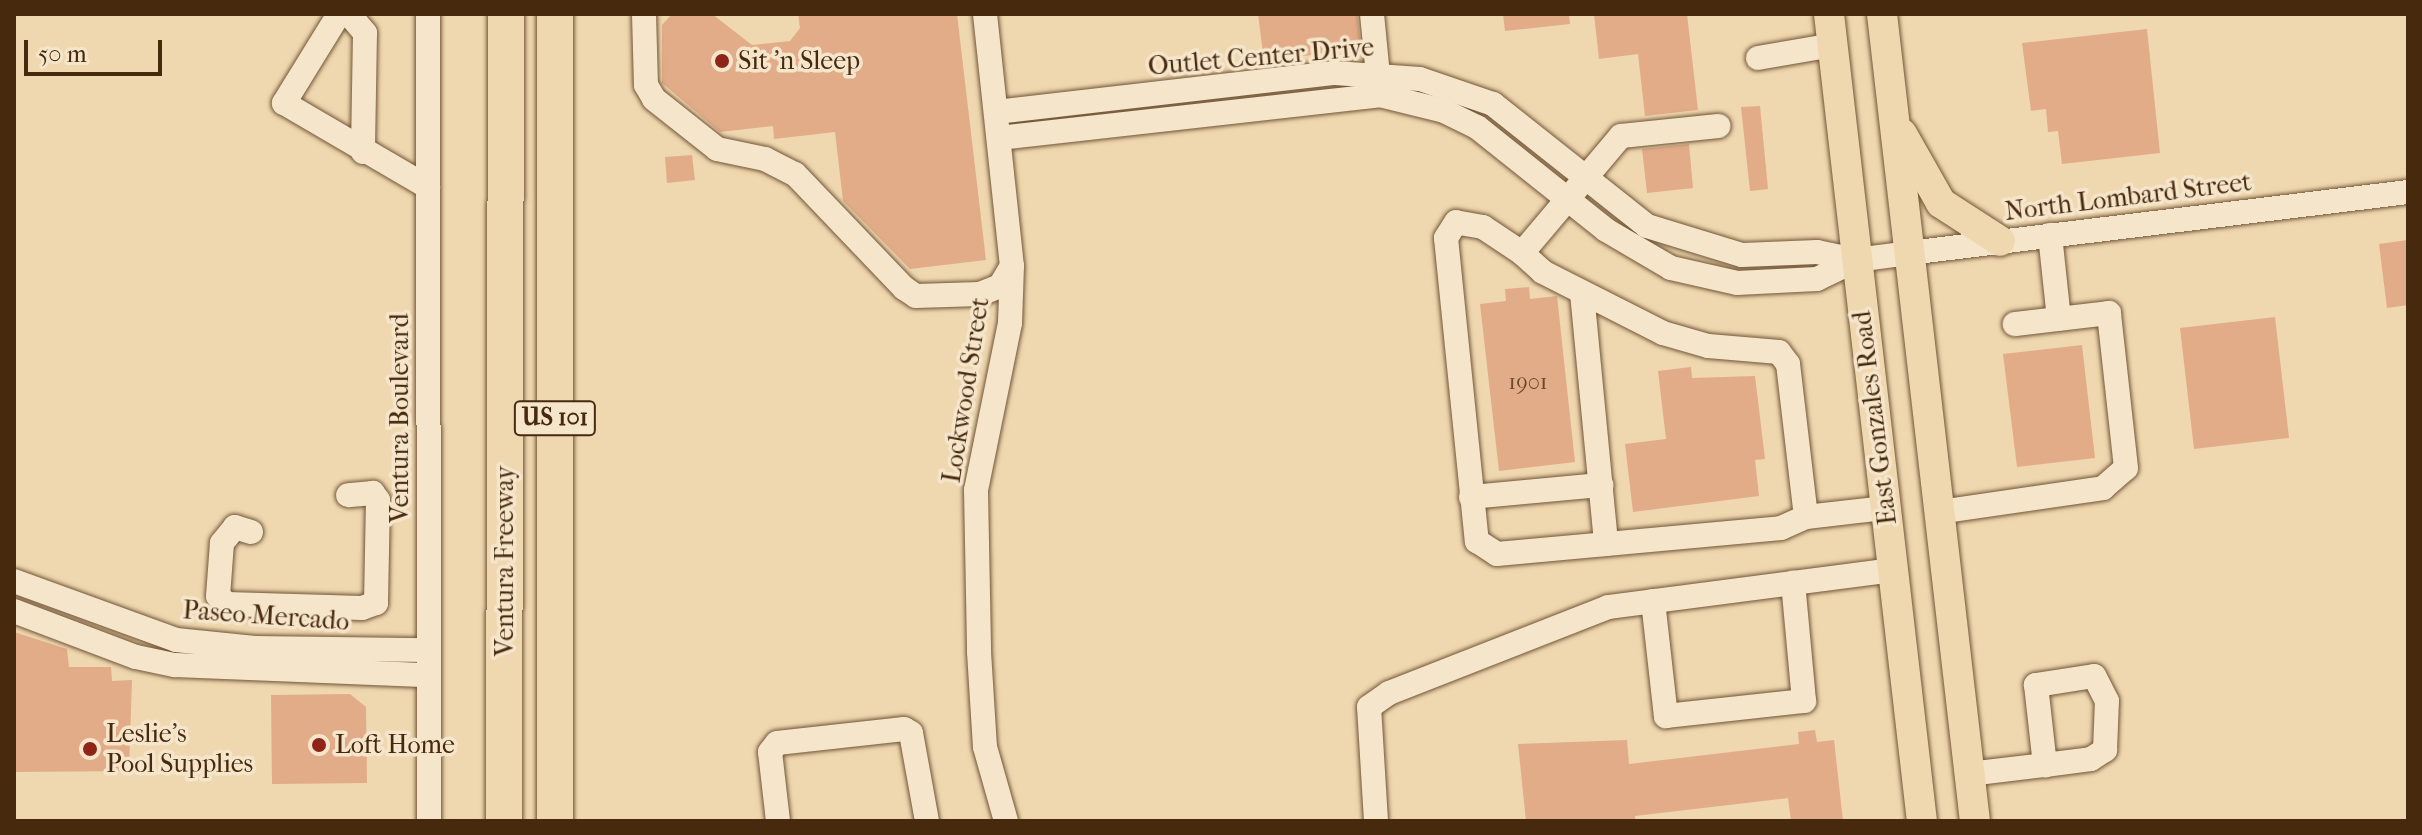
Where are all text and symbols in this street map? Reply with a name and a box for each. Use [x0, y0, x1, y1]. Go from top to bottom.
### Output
scale bar [28, 24, 166, 74]
street label: Outlet Center Drive [1147, 32, 1375, 82]
text: 50 m [38, 40, 87, 68]
place label: Sit 'n Sleep [738, 45, 860, 77]
marker: Sit 'n Sleep [713, 52, 731, 70]
street label: North Lombard Street [2003, 166, 2253, 228]
street label: Lockwood Street [936, 295, 996, 485]
street label: East Gonzales Road [1846, 309, 1904, 527]
street label: Ventura Boulevard [384, 313, 416, 523]
house number: 1901 [1508, 370, 1548, 396]
road number: US 101 [513, 398, 597, 438]
street label: Ventura Freeway [489, 466, 521, 656]
street label: Paseo Mercado [182, 595, 350, 637]
place label: Leslie's Pool Supplies [106, 718, 253, 780]
place label: Loft Home [335, 729, 455, 761]
marker: Loft Home [310, 736, 328, 754]
marker: Leslie's Pool Supplies [81, 740, 99, 758]

